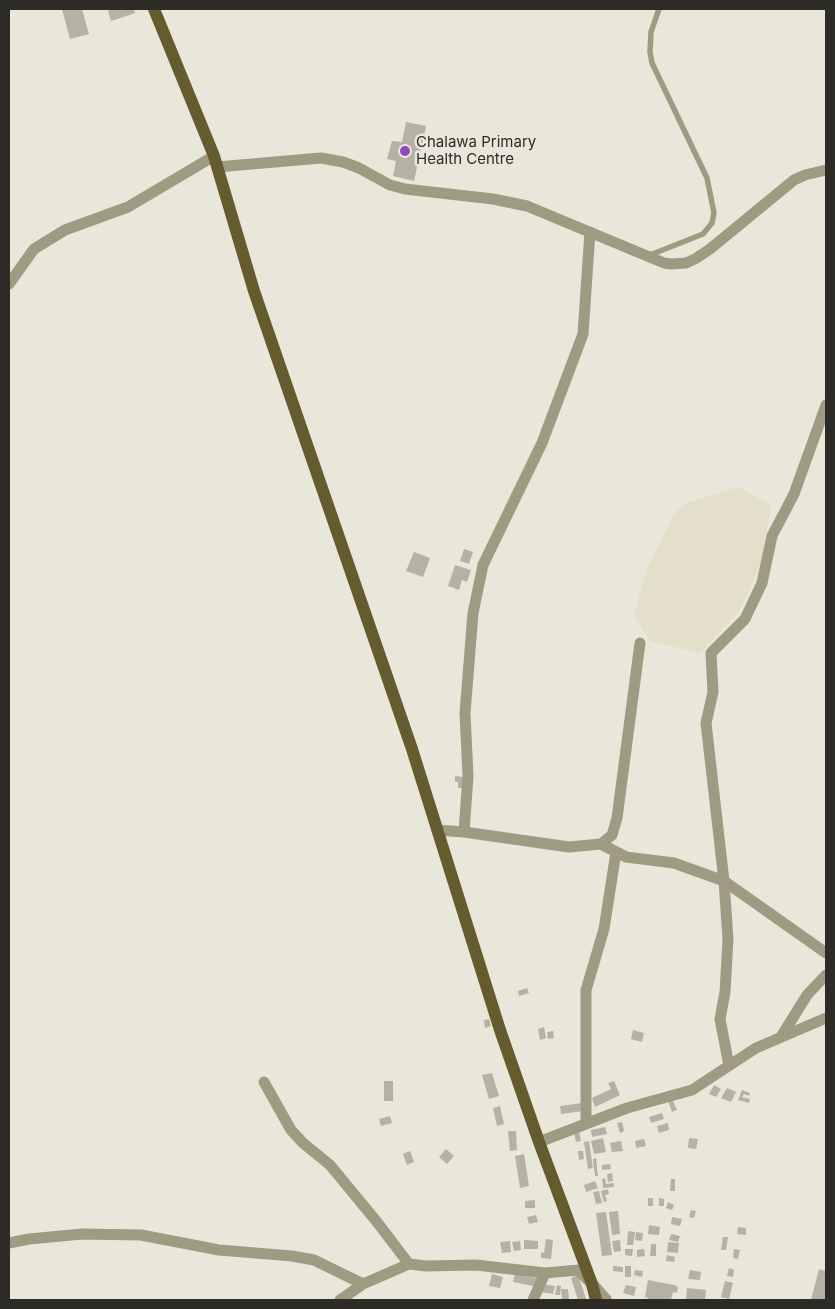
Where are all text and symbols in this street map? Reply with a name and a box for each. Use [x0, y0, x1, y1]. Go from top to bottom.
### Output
place label: Chalawa Primary Health Centre [416, 133, 536, 168]
marker: Chalawa Primary Health Centre [398, 144, 412, 158]

